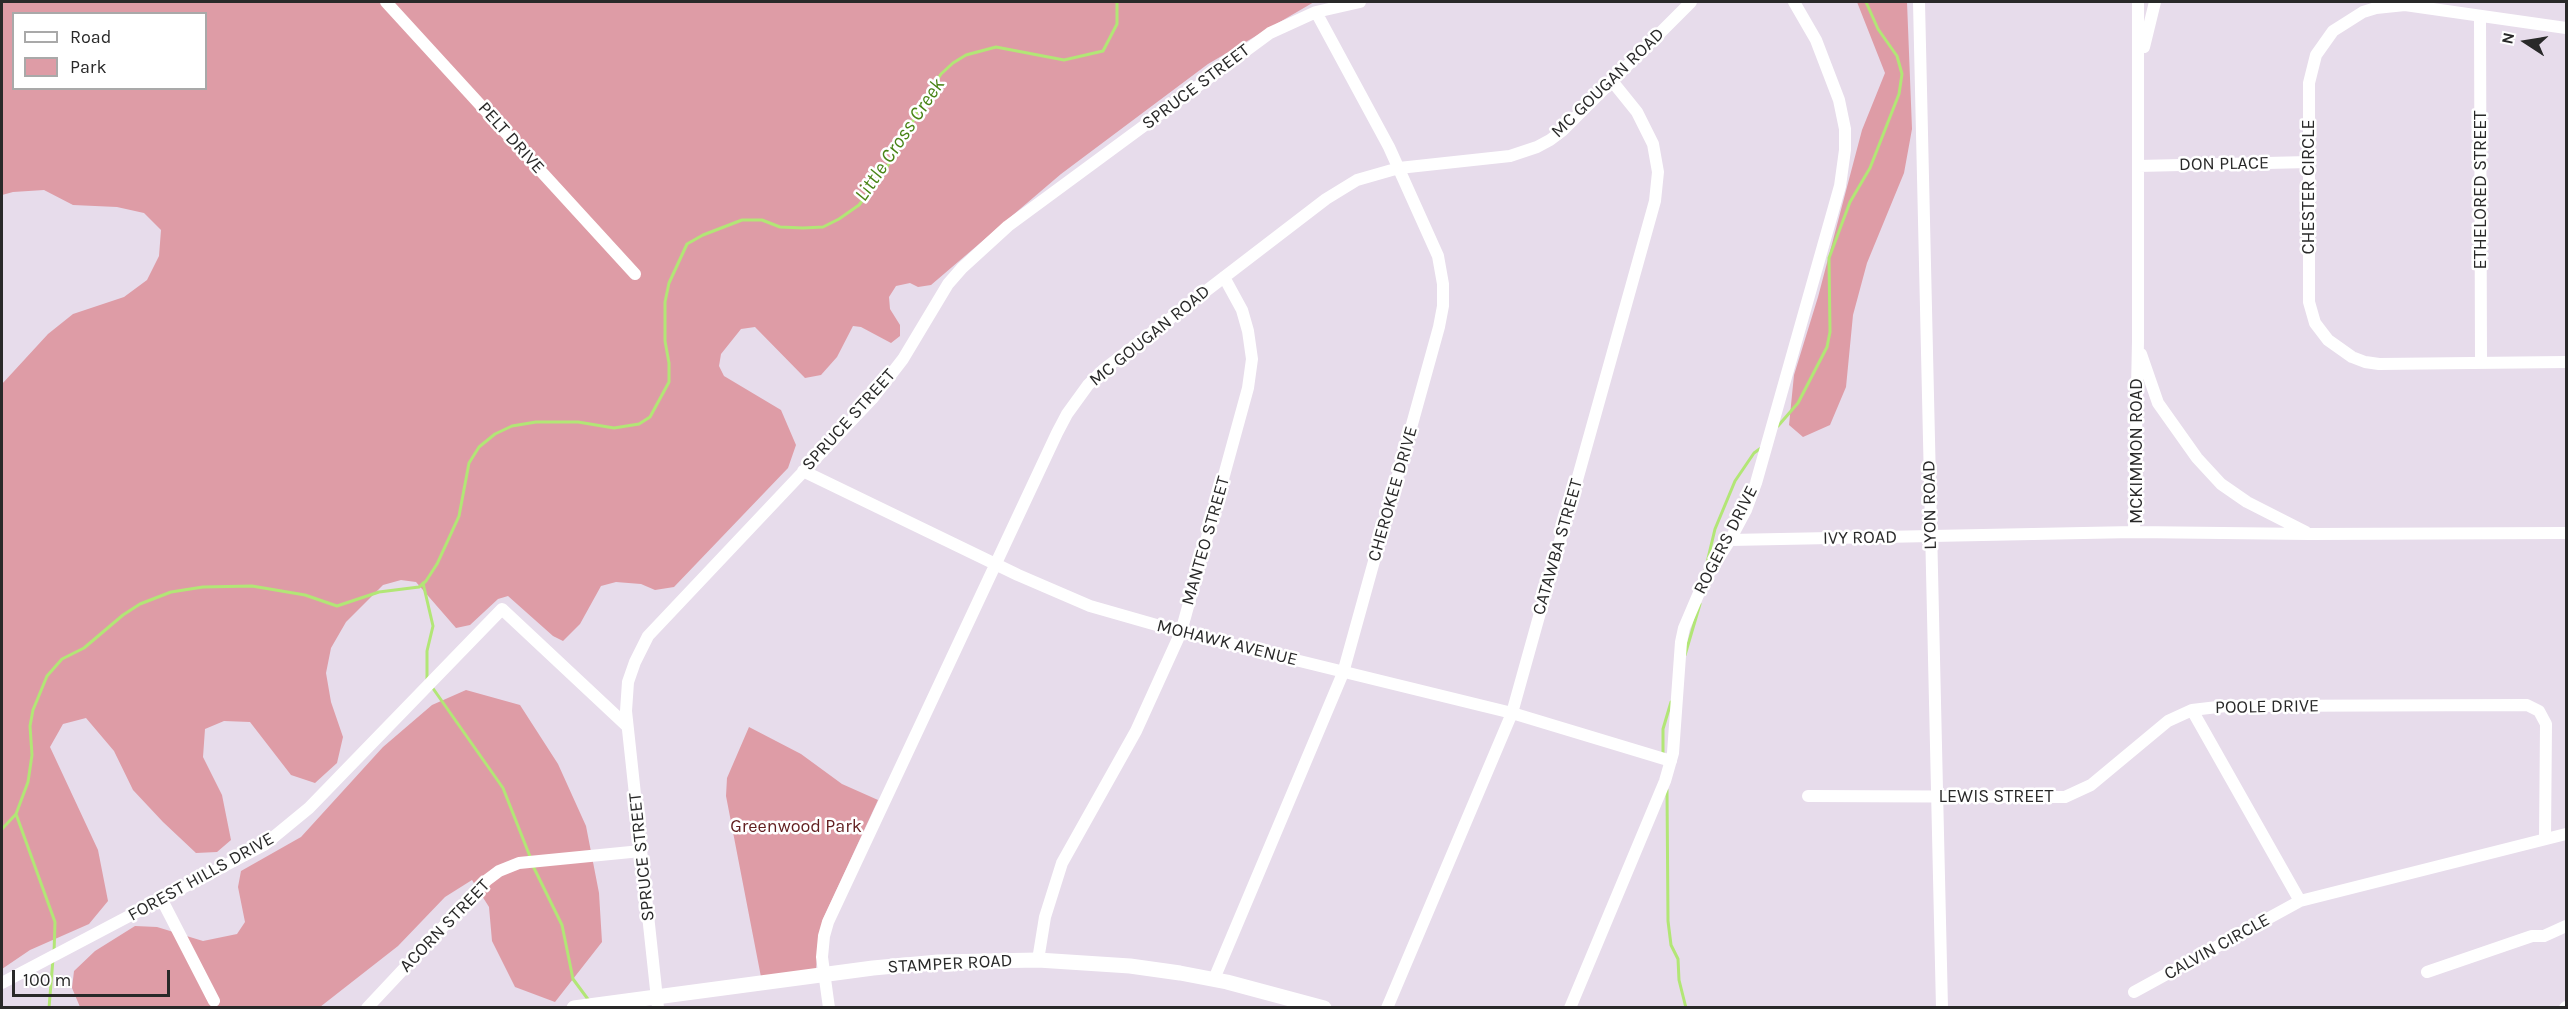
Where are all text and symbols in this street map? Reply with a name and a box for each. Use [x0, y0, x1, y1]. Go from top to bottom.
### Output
legend [12, 12, 207, 90]
north arrow [2496, 12, 2556, 72]
street label: MC GOUGAN ROAD [1547, 24, 1669, 142]
text: Road [70, 26, 111, 48]
text: N [2497, 31, 2518, 46]
street label: SPRUCE STREET [1138, 39, 1254, 135]
text: Park [70, 56, 107, 78]
water label: Little Cross Creek [850, 74, 950, 206]
street label: PELT DRIVE [473, 98, 549, 178]
street label: ETHELORED STREET [2470, 111, 2492, 269]
street label: CHESTER CIRCLE [2298, 119, 2320, 255]
street label: DON PLACE [2179, 152, 2269, 176]
street label: MC GOUGAN ROAD [1085, 281, 1215, 391]
street label: SPRUCE STREET [798, 365, 900, 475]
street label: MCKIMMON ROAD [2126, 378, 2148, 524]
street label: CHEROKEE DRIVE [1363, 424, 1423, 564]
street label: LYON ROAD [1918, 460, 1942, 550]
street label: MANTEO STREET [1177, 474, 1235, 608]
street label: CATAWBA STREET [1528, 476, 1588, 618]
street label: ROGERS DRIVE [1689, 482, 1763, 598]
street label: IVY ROAD [1823, 527, 1897, 549]
street label: MOHAWK AVENUE [1154, 615, 1300, 671]
street label: POOLE DRIVE [2215, 695, 2319, 719]
street label: LEWIS STREET [1939, 786, 2053, 808]
street label: SPRUCE STREET [625, 792, 659, 922]
park label: Greenwood Park [730, 816, 862, 838]
street label: FOREST HILLS DRIVE [124, 828, 278, 926]
street label: ACORN STREET [395, 875, 495, 977]
street label: CALVIN CIRCLE [2160, 909, 2274, 985]
street label: STAMPER ROAD [887, 950, 1013, 978]
scale bar [15, 958, 172, 996]
text: 100 m [23, 969, 71, 991]

